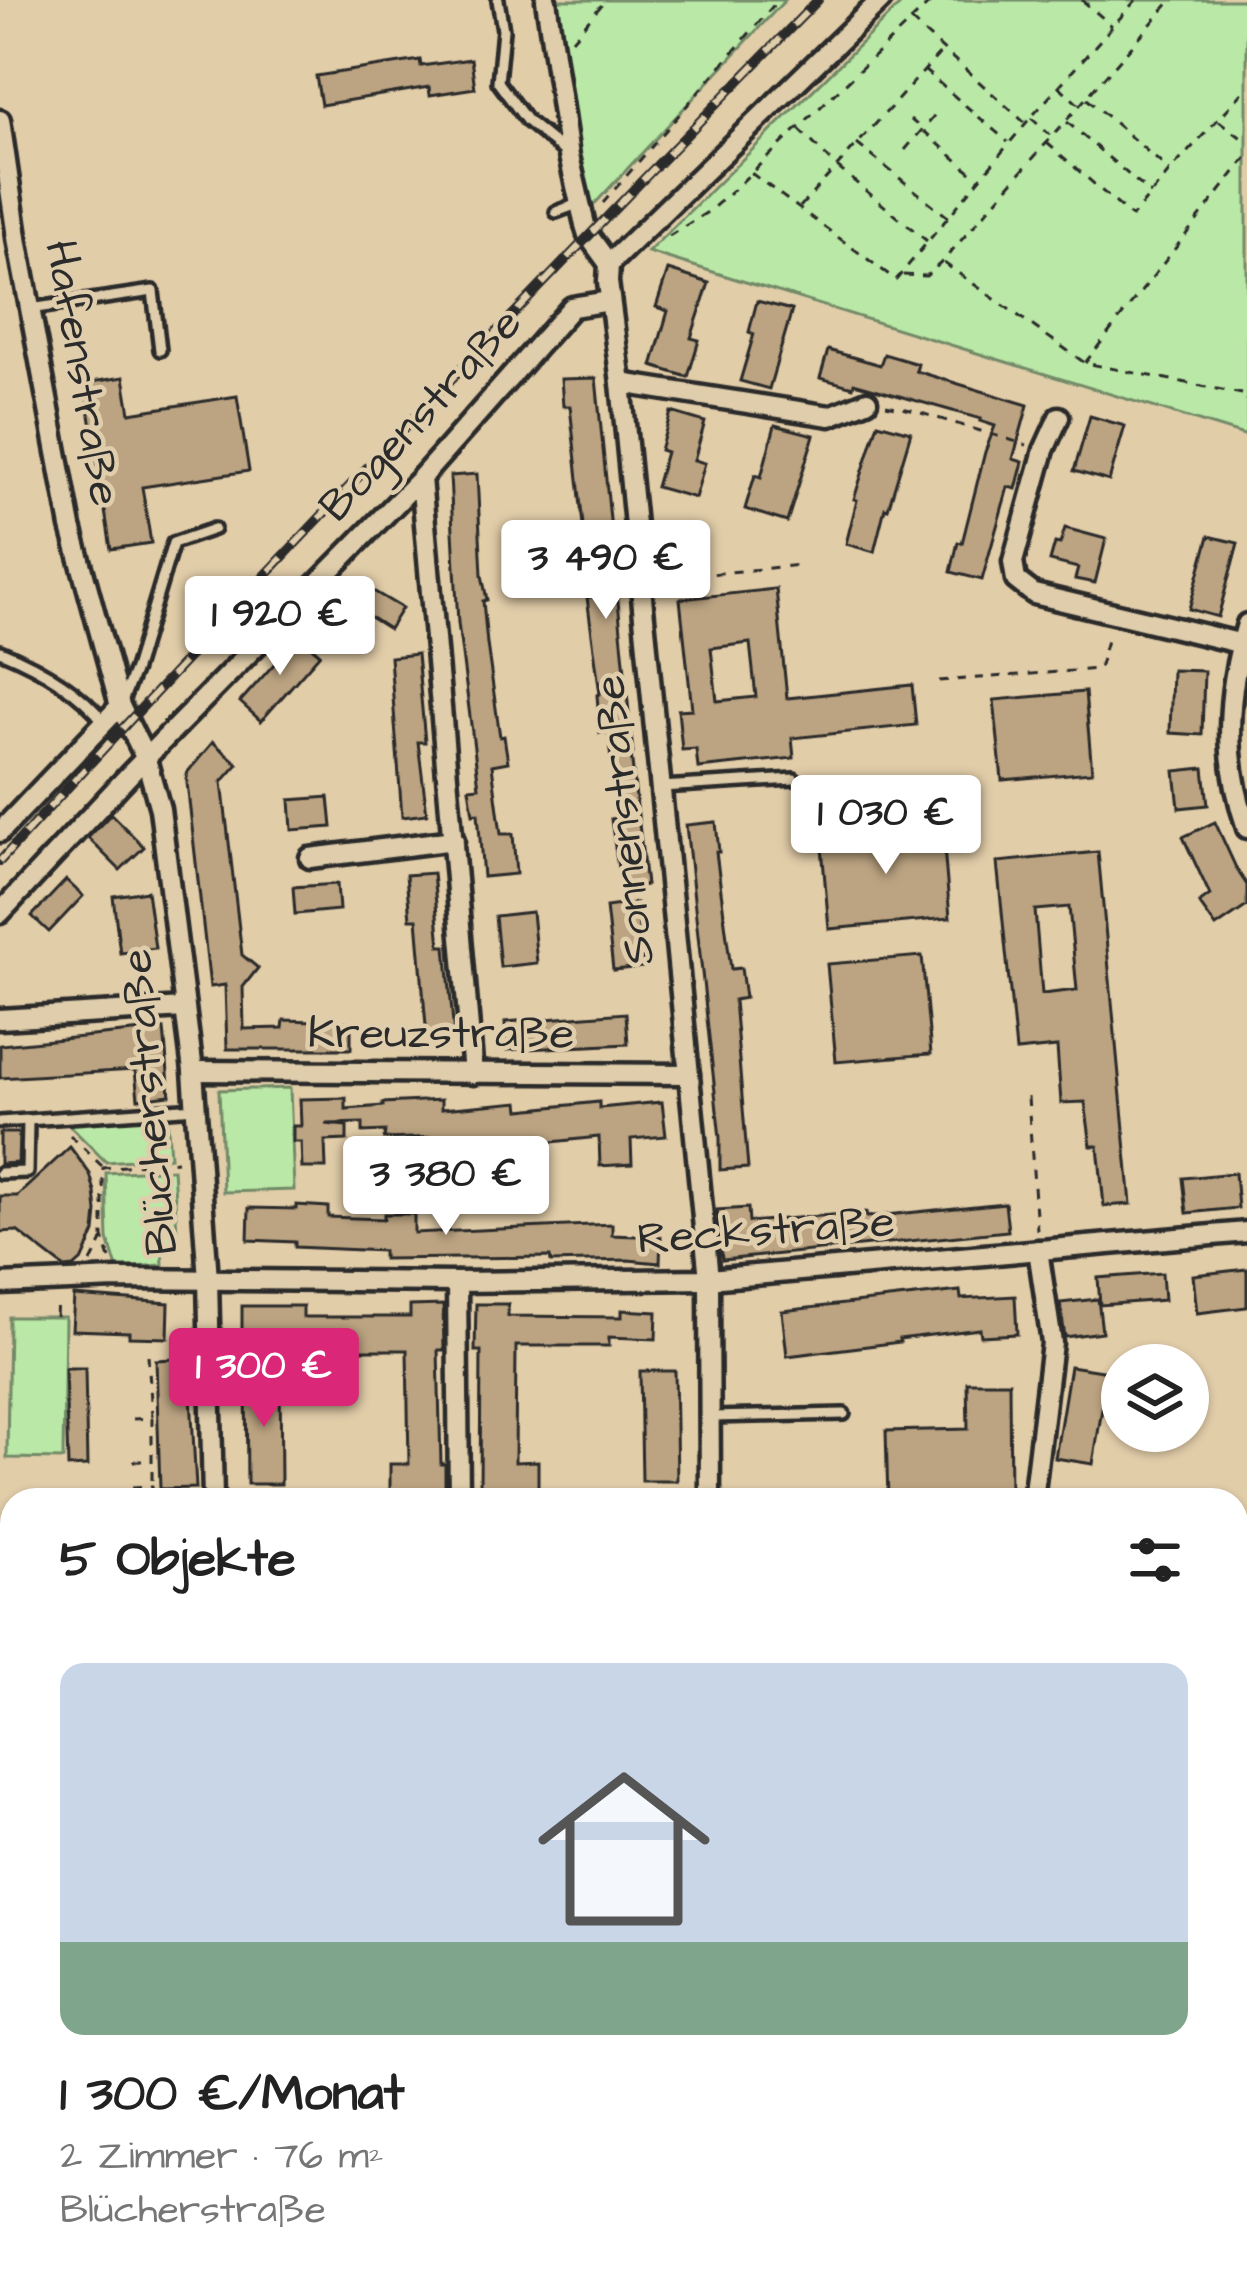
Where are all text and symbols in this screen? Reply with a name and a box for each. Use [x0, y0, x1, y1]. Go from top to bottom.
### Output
street label: Hafenstraße [28, 235, 136, 511]
street label: Bogenstraße [306, 294, 536, 536]
pin: 3 490 € [495, 520, 717, 622]
text: 3 490 € [528, 532, 684, 586]
pin: 1 920 € [169, 576, 391, 678]
text: 1 920 € [212, 588, 348, 642]
street label: Sonnenstraße [579, 672, 671, 968]
pin: 1 030 € [775, 775, 997, 877]
text: 1 030 € [818, 787, 954, 841]
street label: Blücherstraße [106, 947, 194, 1257]
street label: Kreuzstraße [308, 1003, 574, 1065]
pin: 3 380 € [335, 1136, 557, 1238]
text: 3 380 € [370, 1148, 522, 1202]
street label: Reckstraße [635, 1191, 897, 1271]
pin: 1 300 € [153, 1328, 375, 1430]
text: 1 300 € [196, 1340, 332, 1394]
map controls [1101, 1344, 1209, 1452]
button: layers [1101, 1344, 1209, 1452]
text: 5 Objekte [60, 1525, 296, 1596]
icon: filters [1122, 1527, 1188, 1593]
icon: home [516, 1741, 732, 1957]
text: 1 300 €/Monat [60, 2059, 404, 2130]
text: 2 Zimmer · 76 m² [60, 2130, 384, 2184]
text: Blücherstraße [60, 2184, 326, 2238]

